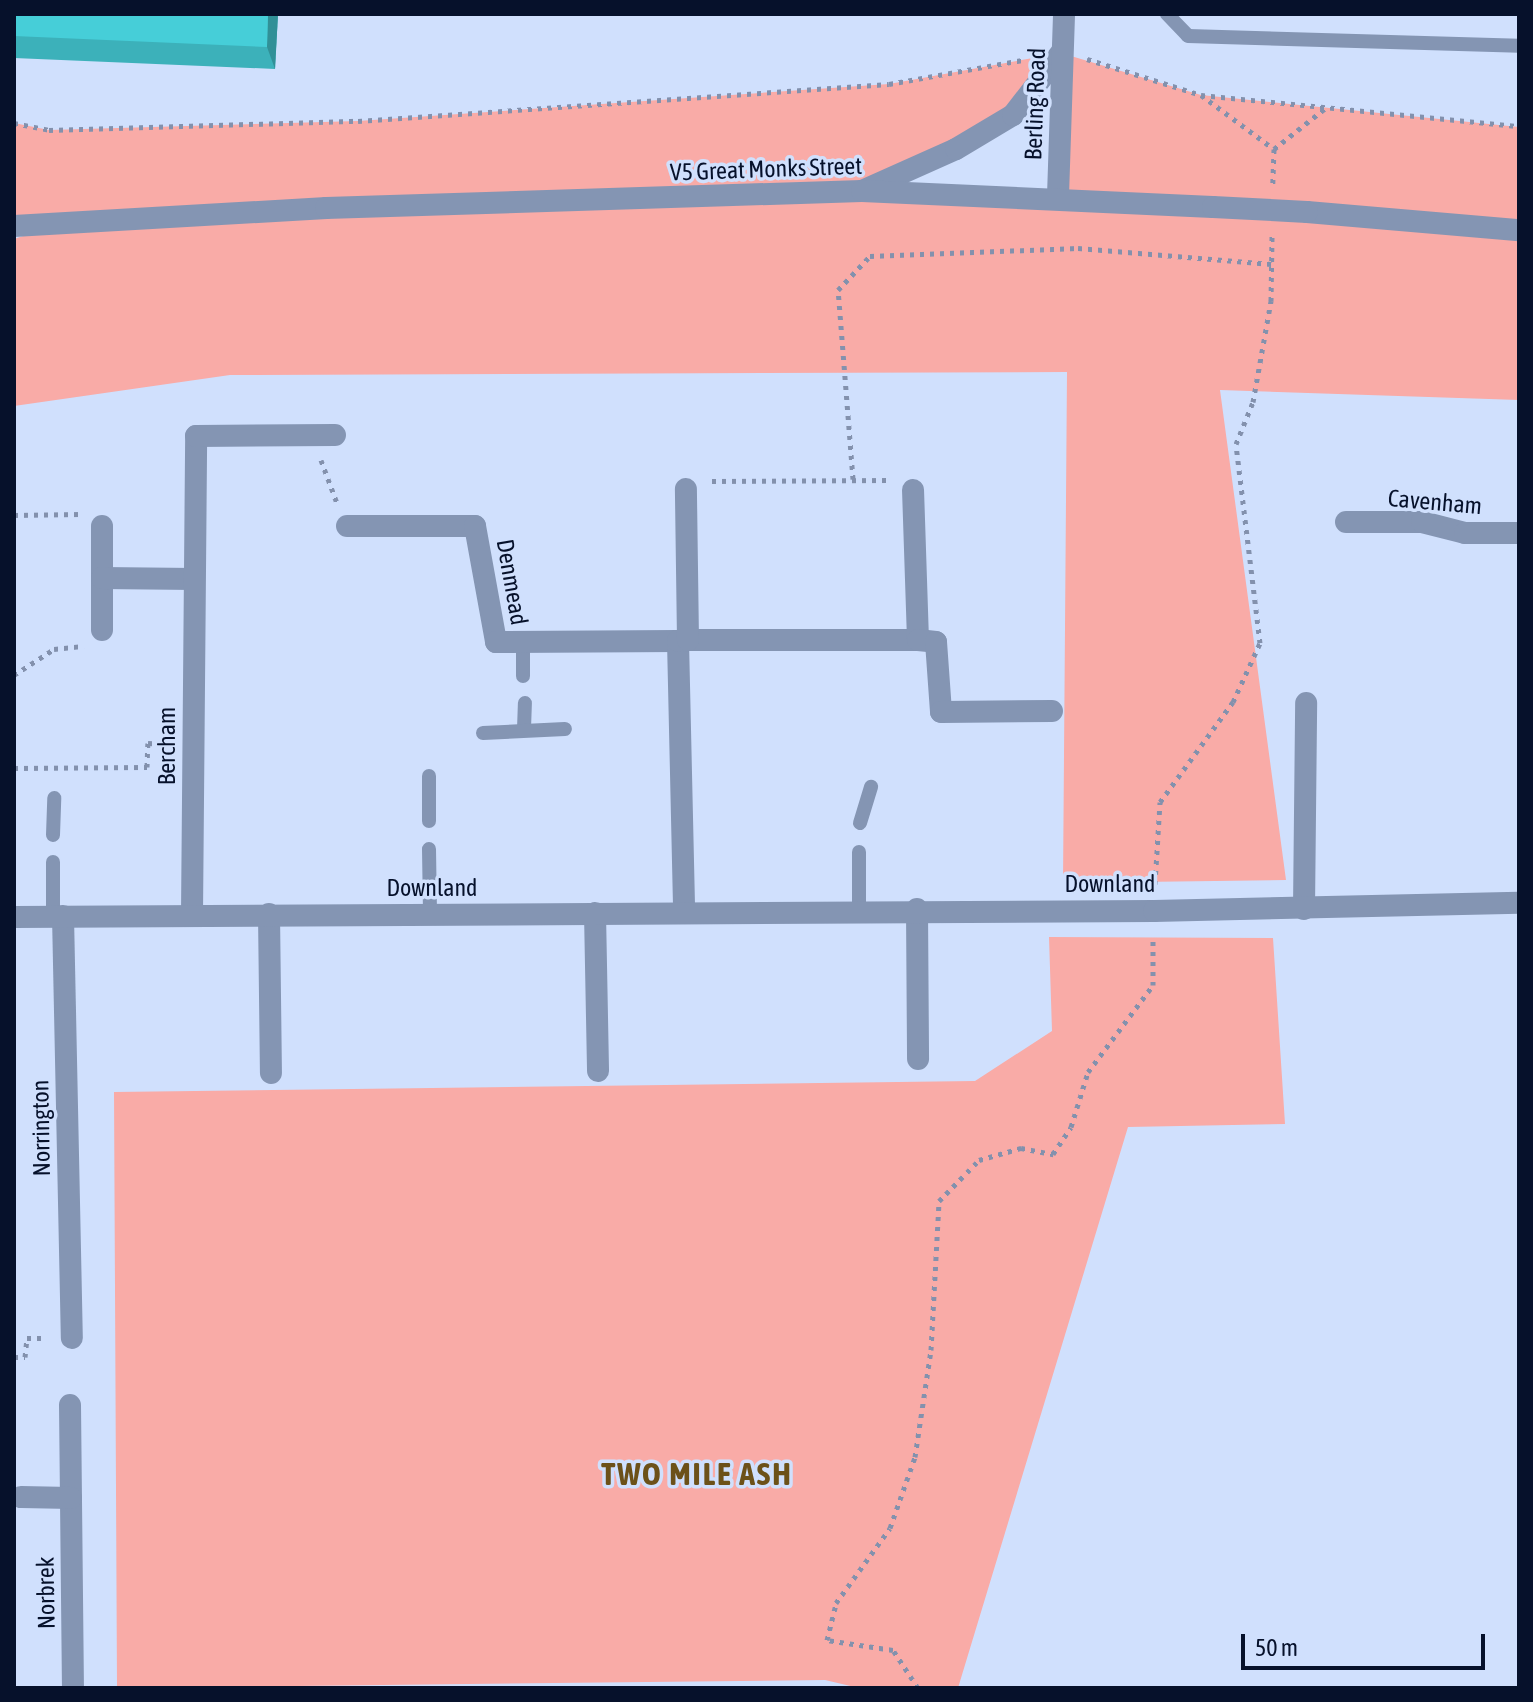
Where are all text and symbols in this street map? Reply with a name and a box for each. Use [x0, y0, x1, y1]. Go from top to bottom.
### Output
street label: Berling Road [1019, 47, 1051, 161]
street label: V5 Great Monks Street [669, 151, 863, 187]
street label: Cavenham [1387, 484, 1483, 520]
street label: Denmead [490, 537, 534, 627]
street label: Bercham [153, 707, 181, 785]
street label: Downland [1065, 870, 1155, 898]
street label: Downland [387, 874, 477, 902]
street label: Norrington [26, 1079, 56, 1177]
district label: TWO MILE ASH [601, 1455, 793, 1493]
street label: Norbrek [31, 1557, 61, 1629]
scale bar [1245, 1618, 1489, 1668]
text: 50 m [1255, 1634, 1298, 1661]

